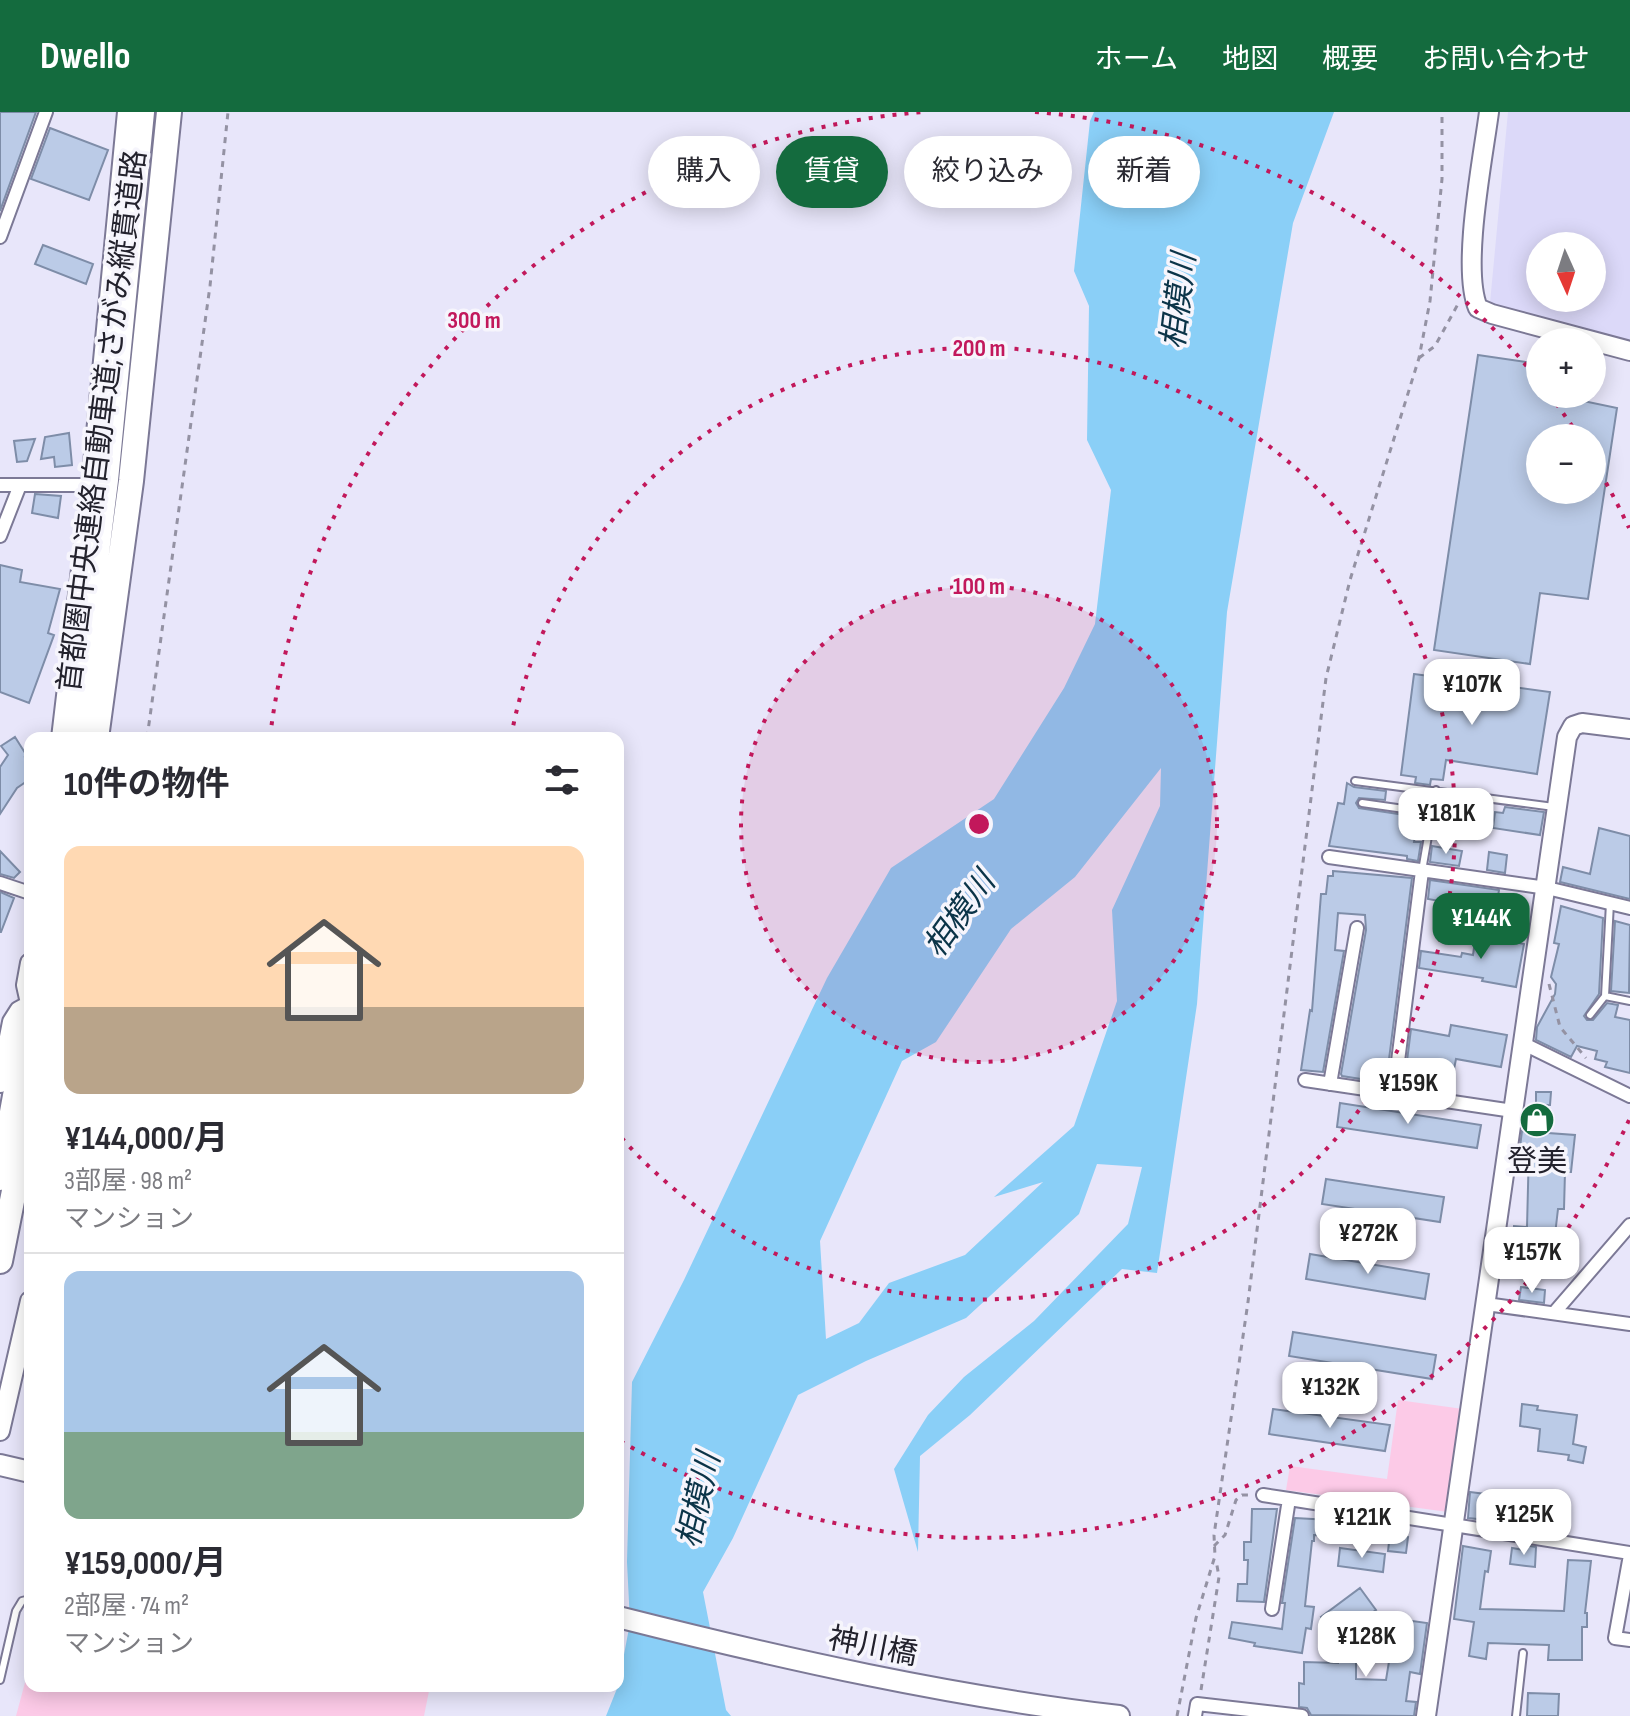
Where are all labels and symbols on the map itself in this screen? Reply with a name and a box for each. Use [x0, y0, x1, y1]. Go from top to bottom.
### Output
street label: 首都圏中央連絡自動車道;さがみ縦貫道路 [52, 148, 154, 694]
north arrow [1526, 232, 1606, 312]
water label: 相模川 [1154, 248, 1205, 351]
text: 300 m [447, 306, 501, 335]
text: 200 m [952, 334, 1006, 363]
text: 100 m [953, 572, 1005, 601]
pin: ¥107K [1416, 659, 1528, 727]
pin: ¥181K [1390, 788, 1502, 856]
centre of rings [965, 810, 993, 838]
water label: 相模川 [916, 862, 1006, 965]
pin: ¥144K [1425, 893, 1537, 961]
pin: ¥159K [1352, 1058, 1464, 1126]
shop icon: 登美 [1518, 1101, 1556, 1139]
place label: 登美 [1507, 1144, 1567, 1180]
pin: ¥272K [1312, 1208, 1424, 1276]
pin: ¥157K [1476, 1227, 1588, 1295]
pin: ¥132K [1274, 1362, 1386, 1430]
water label: 相模川 [670, 1446, 730, 1552]
pin: ¥125K [1468, 1489, 1580, 1557]
pin: ¥121K [1306, 1492, 1418, 1560]
pin: ¥128K [1310, 1611, 1422, 1679]
street label: 神川橋 [825, 1621, 920, 1673]

